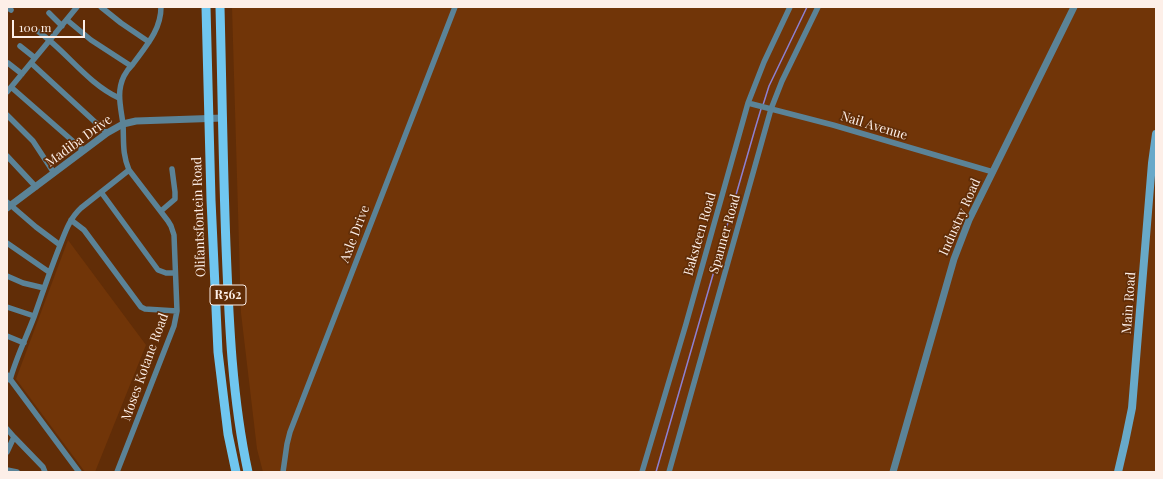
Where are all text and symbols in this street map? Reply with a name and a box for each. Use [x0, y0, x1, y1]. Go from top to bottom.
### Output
scale bar [14, 12, 87, 38]
text: 100 m [19, 19, 51, 35]
street label: Nail Avenue [839, 108, 909, 144]
street label: Madiba Drive [43, 112, 115, 170]
street label: Olifantsfontein Road [189, 156, 209, 278]
street label: Industry Road [936, 176, 984, 258]
street label: Baksteen Road [681, 191, 719, 277]
street label: Spanner Road [706, 193, 744, 275]
street label: Axle Drive [337, 203, 373, 265]
street label: Main Road [1119, 271, 1139, 335]
road number: R562 [210, 285, 246, 305]
street label: Moses Kotane Road [118, 311, 172, 423]

